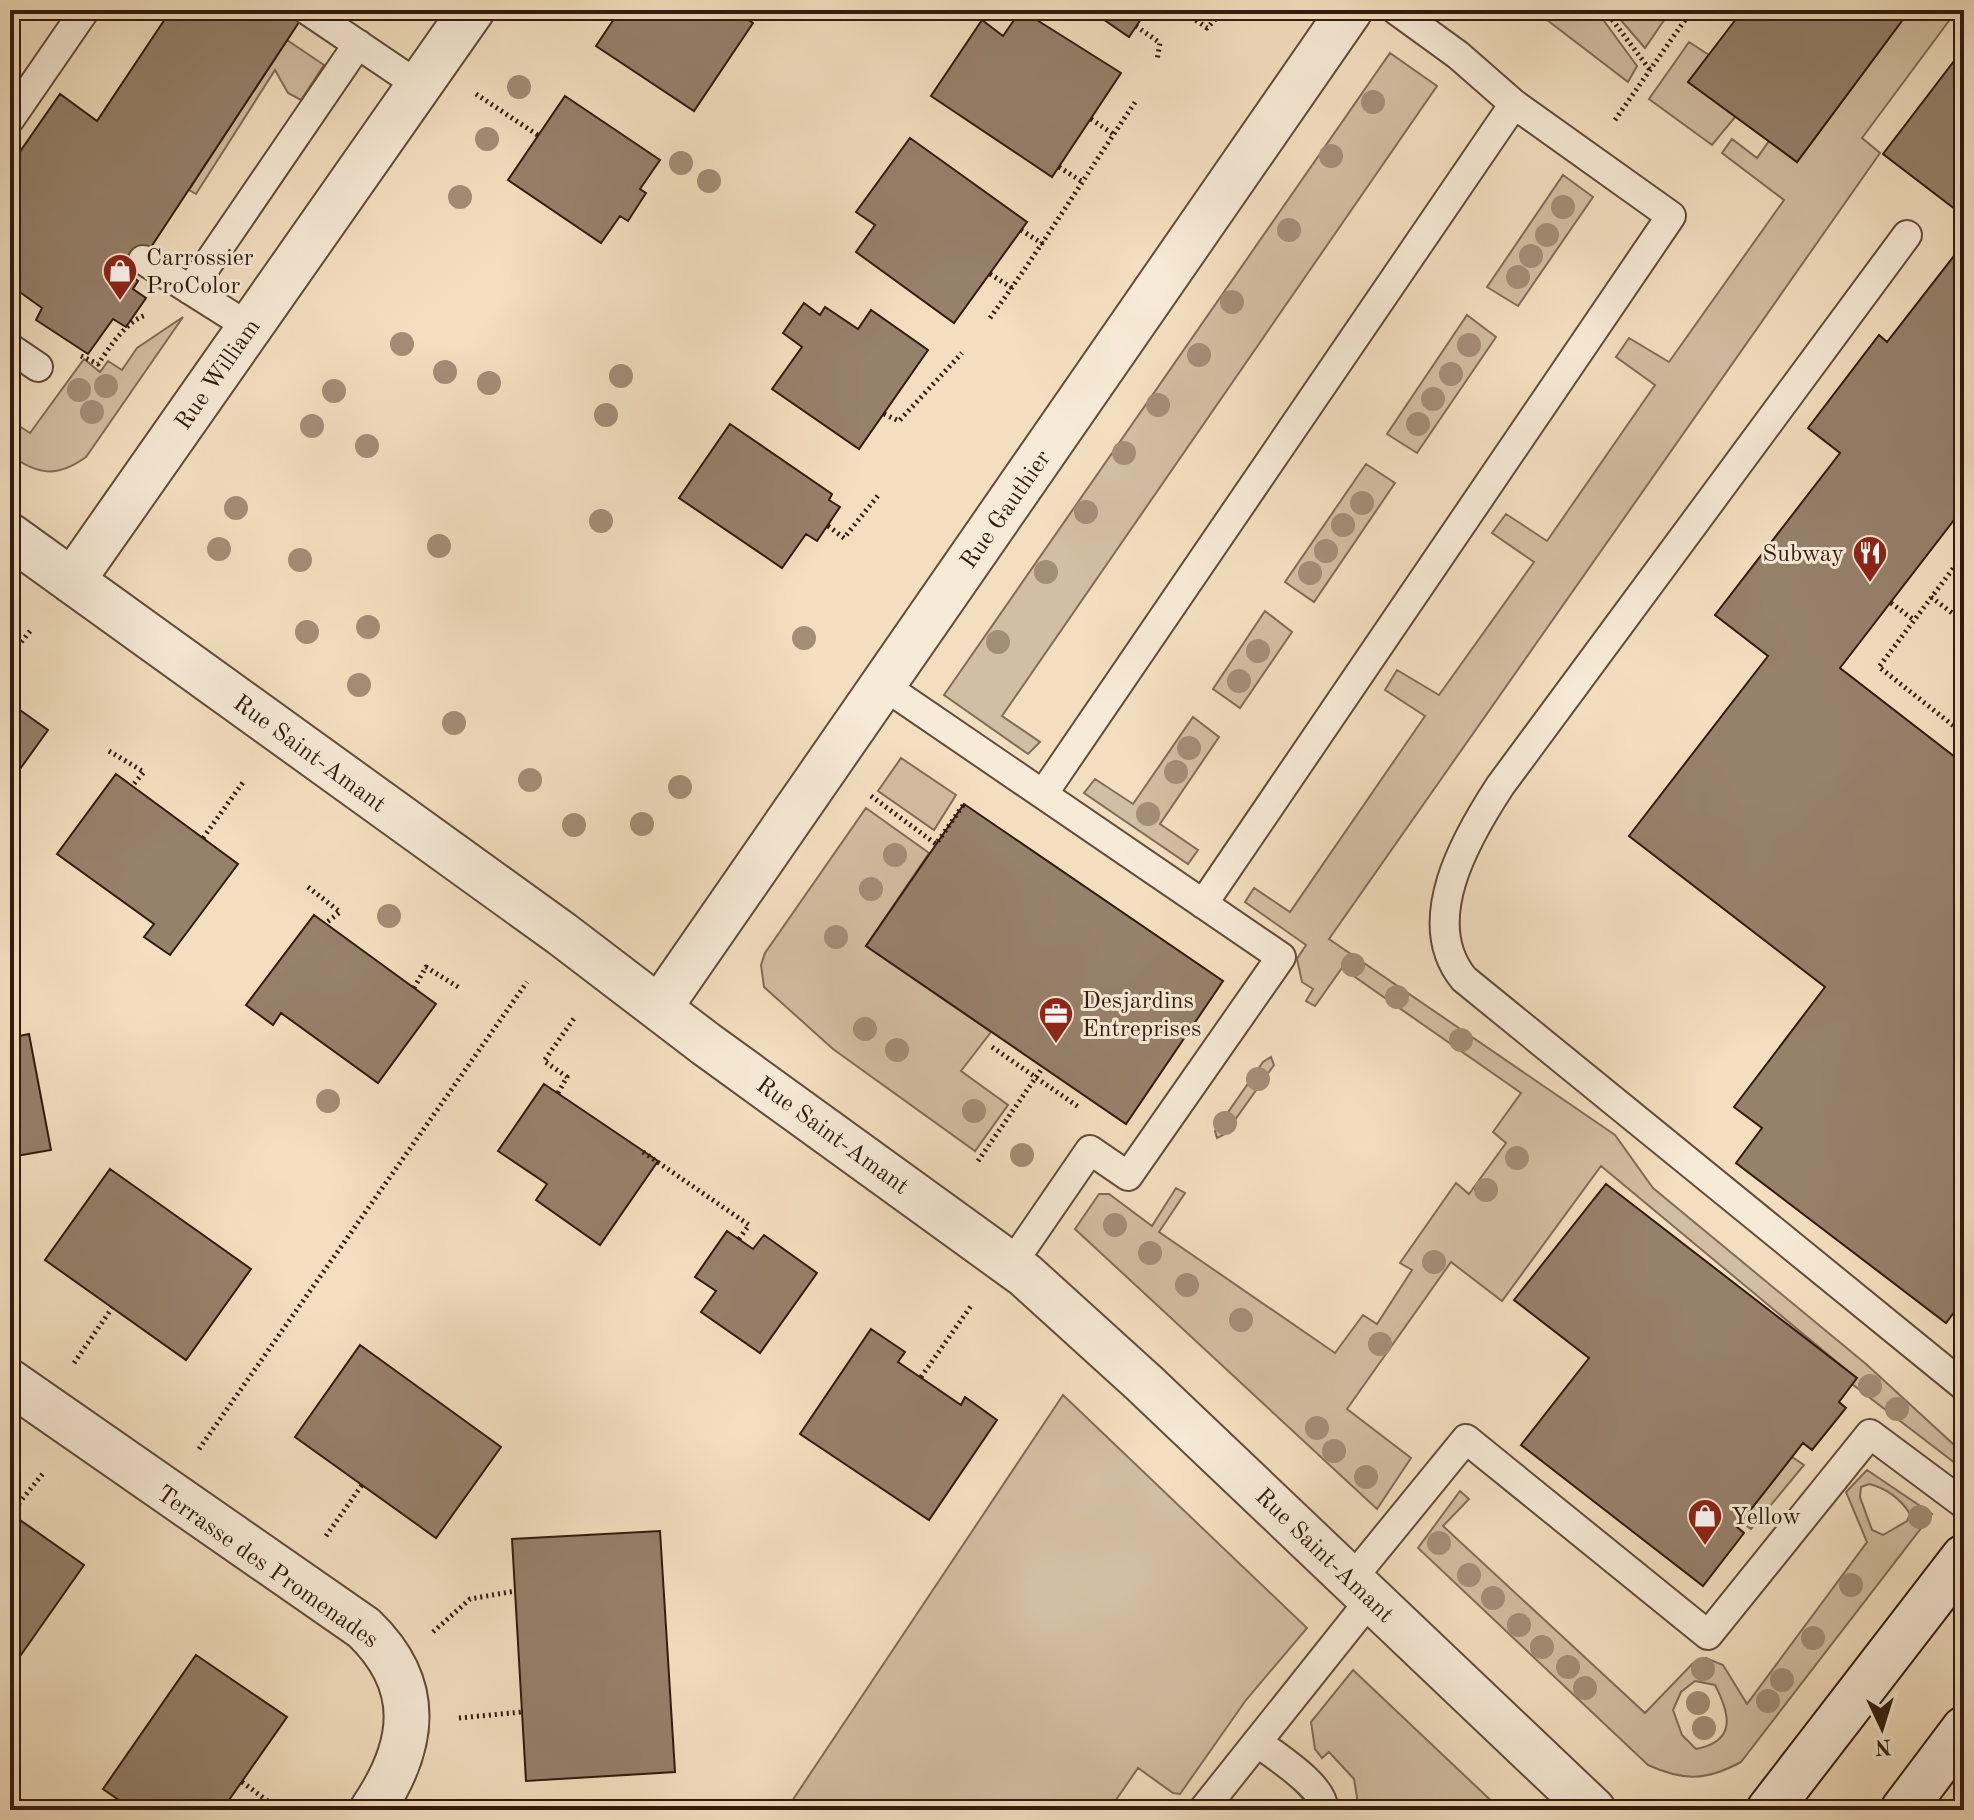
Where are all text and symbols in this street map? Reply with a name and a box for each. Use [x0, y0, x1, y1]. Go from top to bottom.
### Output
place label: Carrossier ProColor [146, 247, 254, 299]
shop icon: Carrossier ProColor [101, 252, 139, 302]
street label: Rue William [172, 315, 266, 435]
street label: Rue Gauthier [957, 446, 1056, 574]
restaurant icon: Subway [1851, 534, 1889, 584]
place label: Subway [1762, 543, 1844, 567]
street label: Rue Saint-Amant [228, 691, 389, 818]
place label: Desjardins Entreprises [1082, 990, 1201, 1042]
office icon: Desjardins Entreprises [1037, 995, 1075, 1045]
street label: Rue Saint-Amant [751, 1073, 912, 1200]
street label: Terrasse des Promenades [152, 1482, 382, 1653]
street label: Rue Saint-Amant [1250, 1485, 1397, 1628]
shop icon: Yellow [1686, 1497, 1724, 1547]
place label: Yellow [1731, 1506, 1801, 1530]
north arrow [1842, 1688, 1922, 1768]
text: N [1874, 1734, 1892, 1758]

